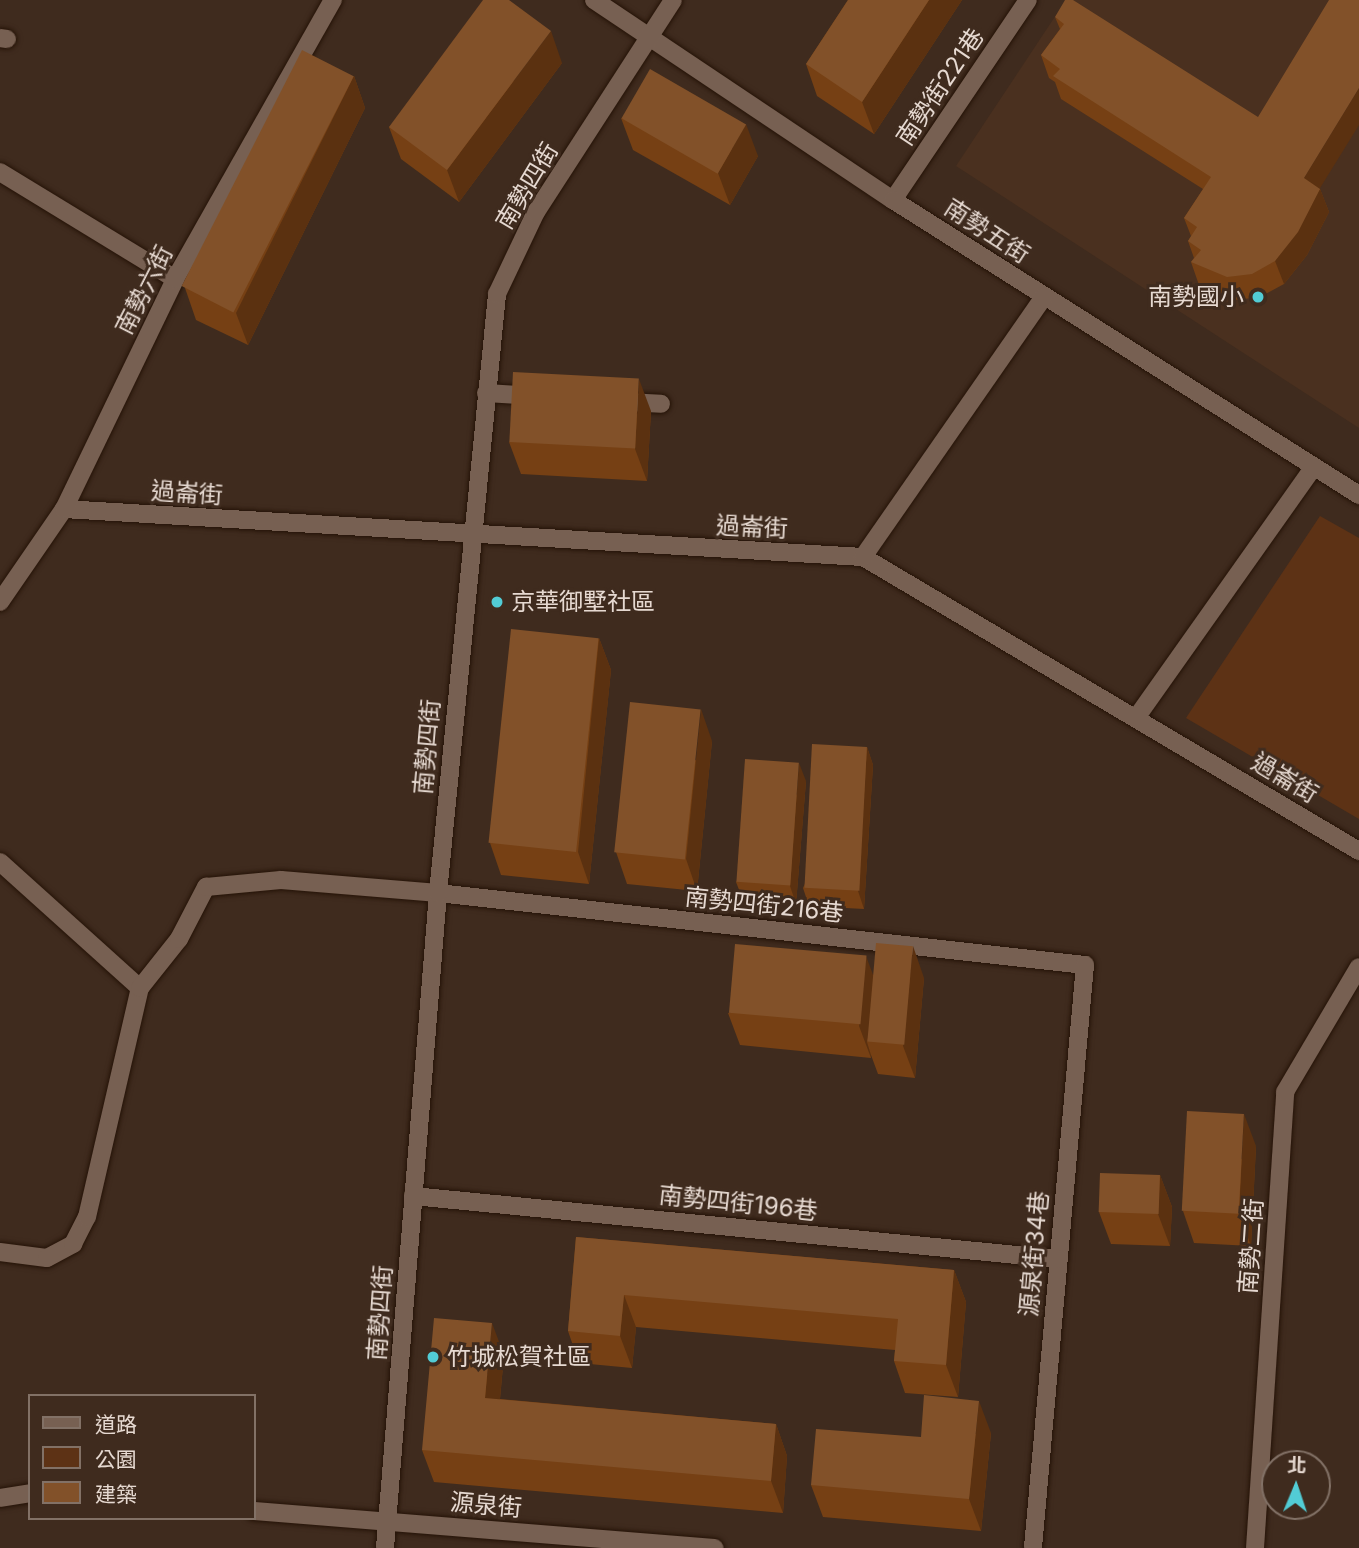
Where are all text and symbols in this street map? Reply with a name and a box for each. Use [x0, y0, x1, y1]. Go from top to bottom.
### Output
street label: 南勢街221巷 [890, 23, 990, 151]
street label: 南勢四街 [490, 137, 564, 235]
street label: 南勢五街 [939, 193, 1035, 269]
street label: 南勢六街 [109, 241, 179, 339]
place label: 南勢國小 [1148, 283, 1244, 311]
marker: 南勢國小 [1250, 289, 1266, 305]
street label: 過崙街 [150, 476, 224, 510]
street label: 過崙街 [715, 511, 789, 543]
place label: 京華御墅社區 [511, 588, 655, 616]
marker: 京華御墅社區 [489, 594, 505, 610]
street label: 南勢四街 [408, 698, 446, 796]
street label: 過崙街 [1247, 747, 1323, 809]
street label: 南勢四街216巷 [683, 882, 845, 928]
street label: 南勢四街196巷 [657, 1180, 819, 1226]
street label: 源泉街34巷 [1014, 1190, 1054, 1318]
street label: 南勢二街 [1233, 1197, 1269, 1295]
street label: 南勢四街 [362, 1264, 398, 1362]
place label: 竹城松賀社區 [447, 1343, 591, 1371]
marker: 竹城松賀社區 [425, 1349, 441, 1365]
legend [28, 1394, 256, 1520]
text: 道路 [95, 1412, 137, 1437]
text: 公園 [95, 1447, 137, 1472]
north arrow [1261, 1450, 1331, 1520]
text: 北 [1287, 1454, 1307, 1477]
text: 建築 [95, 1482, 137, 1507]
street label: 源泉街 [449, 1488, 523, 1522]

